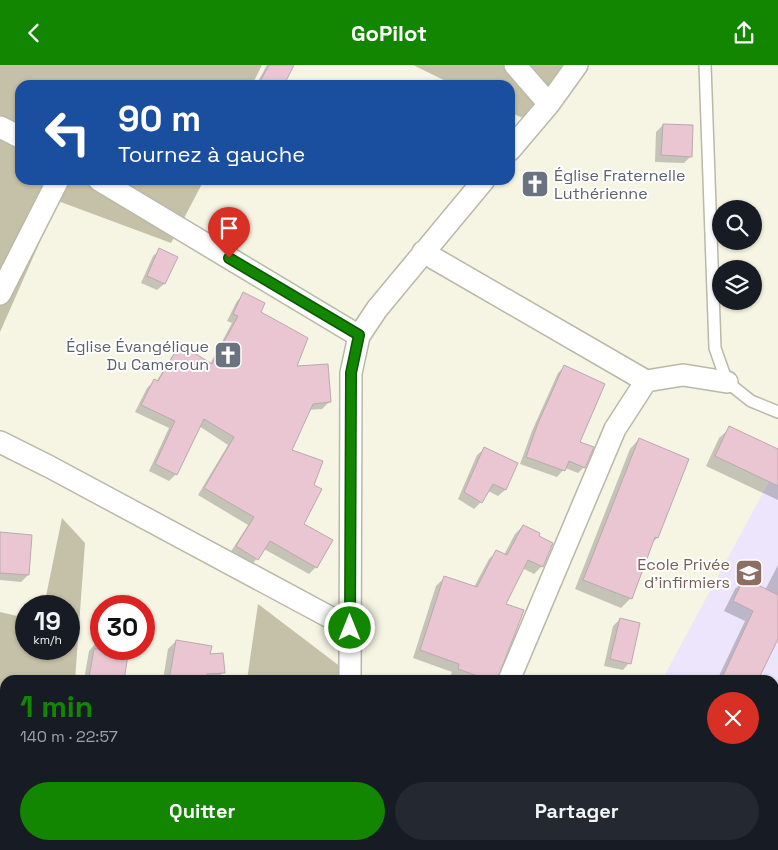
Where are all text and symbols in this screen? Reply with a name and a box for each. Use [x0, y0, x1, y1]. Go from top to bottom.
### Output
icon: back [20, 19, 48, 47]
text: GoPilot [351, 19, 427, 47]
icon: share [730, 19, 758, 47]
text: 90 m [118, 97, 201, 141]
icon: left [35, 100, 100, 165]
text: Tournez à gauche [118, 140, 305, 168]
place label: Église Fraternelle Luthérienne [554, 165, 685, 204]
church icon: Église Fraternelle Luthérienne [520, 169, 550, 199]
map controls [712, 200, 762, 310]
button: search [712, 200, 762, 250]
pin [208, 207, 250, 258]
icon: arrive [215, 214, 243, 242]
button: layers [712, 260, 762, 310]
place label: Église Évangélique Du Cameroun [66, 336, 209, 375]
church icon: Église Évangélique Du Cameroun [213, 340, 243, 370]
place label: Ecole Privée d'infirmiers [637, 554, 730, 593]
school or university icon: Ecole Privée d'infirmiers [734, 558, 764, 588]
speed limit sign: 30 [90, 595, 155, 660]
position arrow [323, 601, 375, 653]
text: 19 [34, 605, 61, 637]
text: km/h [33, 632, 62, 648]
text: 1 min [20, 687, 93, 726]
button: close [707, 692, 759, 744]
text: 140 m · 22:57 [20, 726, 118, 747]
button: Quitter [20, 782, 385, 840]
button: Partager [395, 782, 759, 840]

